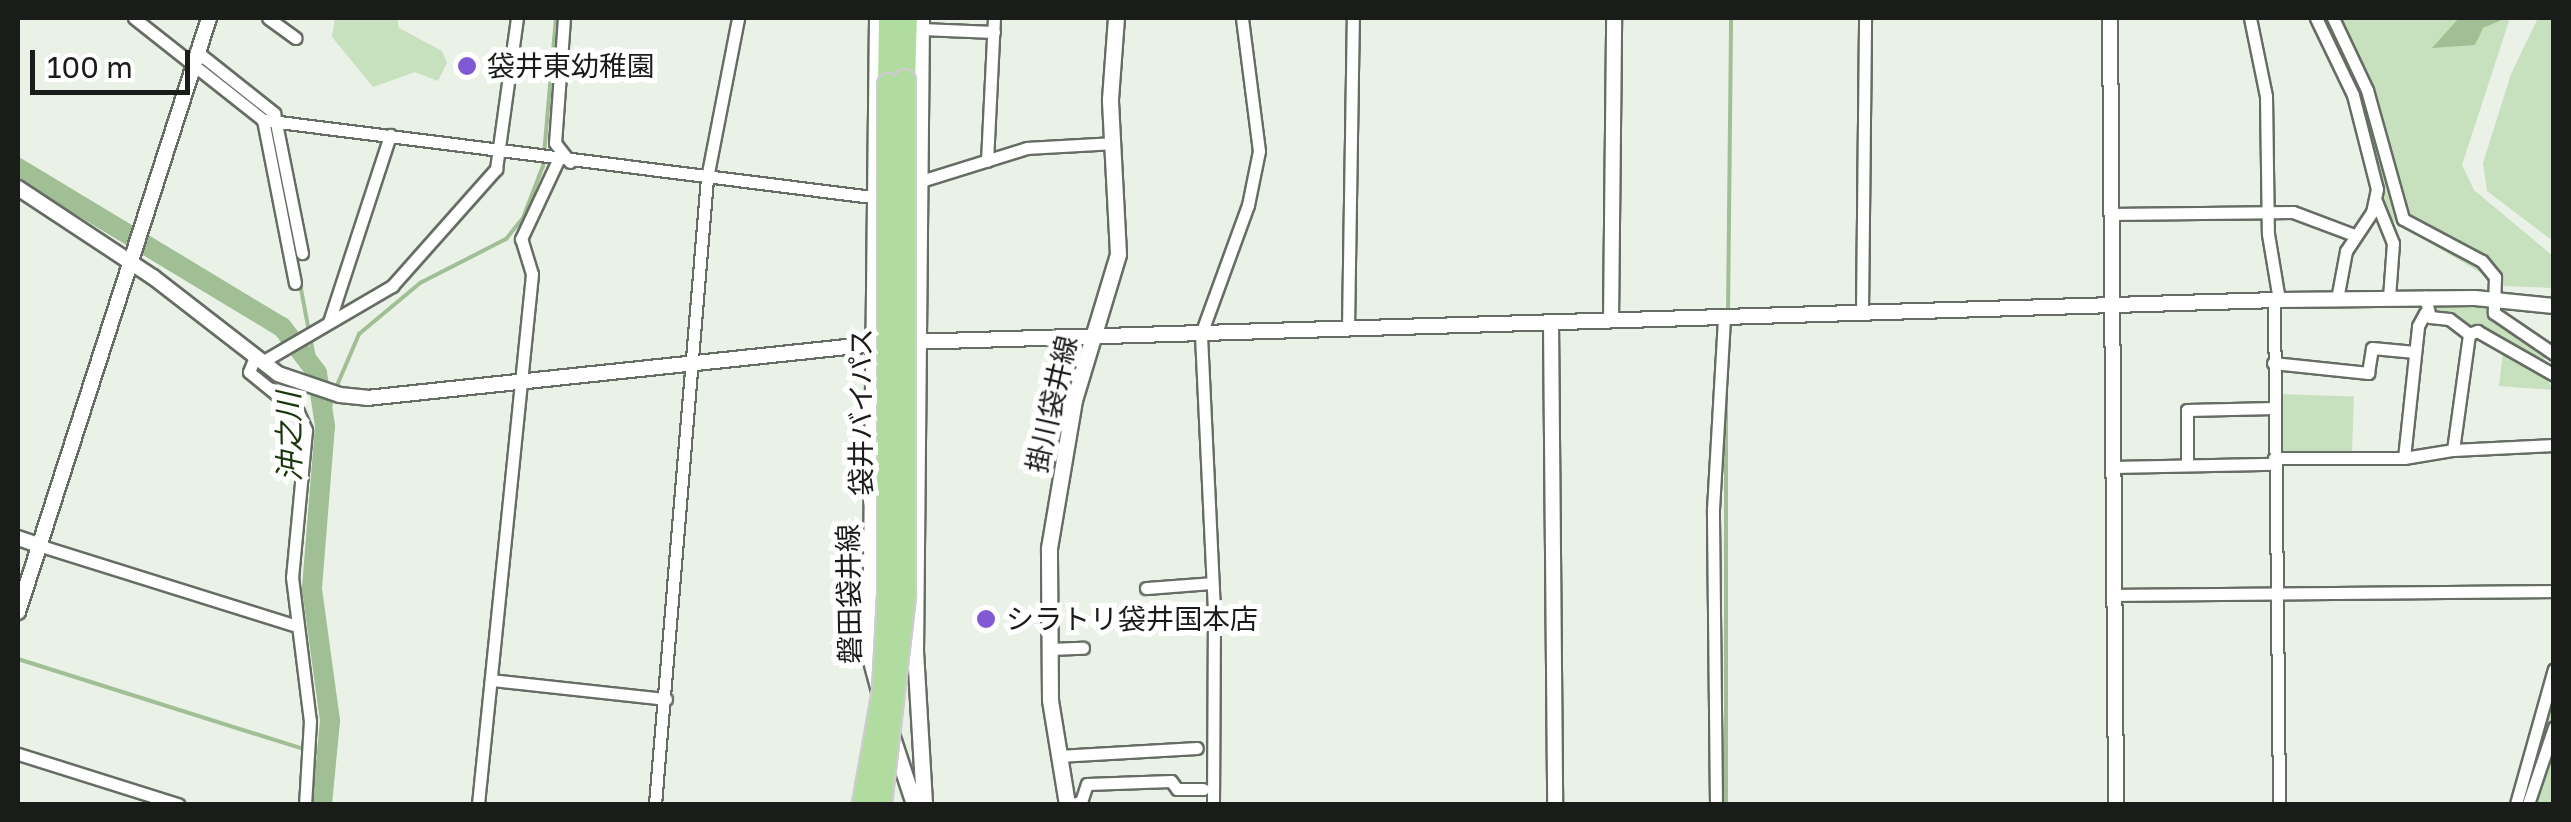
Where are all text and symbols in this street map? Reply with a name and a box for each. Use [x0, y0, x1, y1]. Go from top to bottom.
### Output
scale bar [35, 30, 195, 92]
text: 100 m [47, 49, 133, 85]
place label: 袋井東幼稚園 [487, 49, 655, 83]
marker: 袋井東幼稚園 [456, 55, 478, 77]
street label: 袋井バイパス [844, 328, 878, 496]
street label: 掛川袋井線 [1020, 332, 1084, 476]
water label: 沖之川 [270, 392, 308, 482]
street label: 磐田袋井線 [831, 524, 867, 664]
place label: シラトリ袋井国本店 [1006, 602, 1258, 636]
marker: シラトリ袋井国本店 [975, 608, 997, 630]

